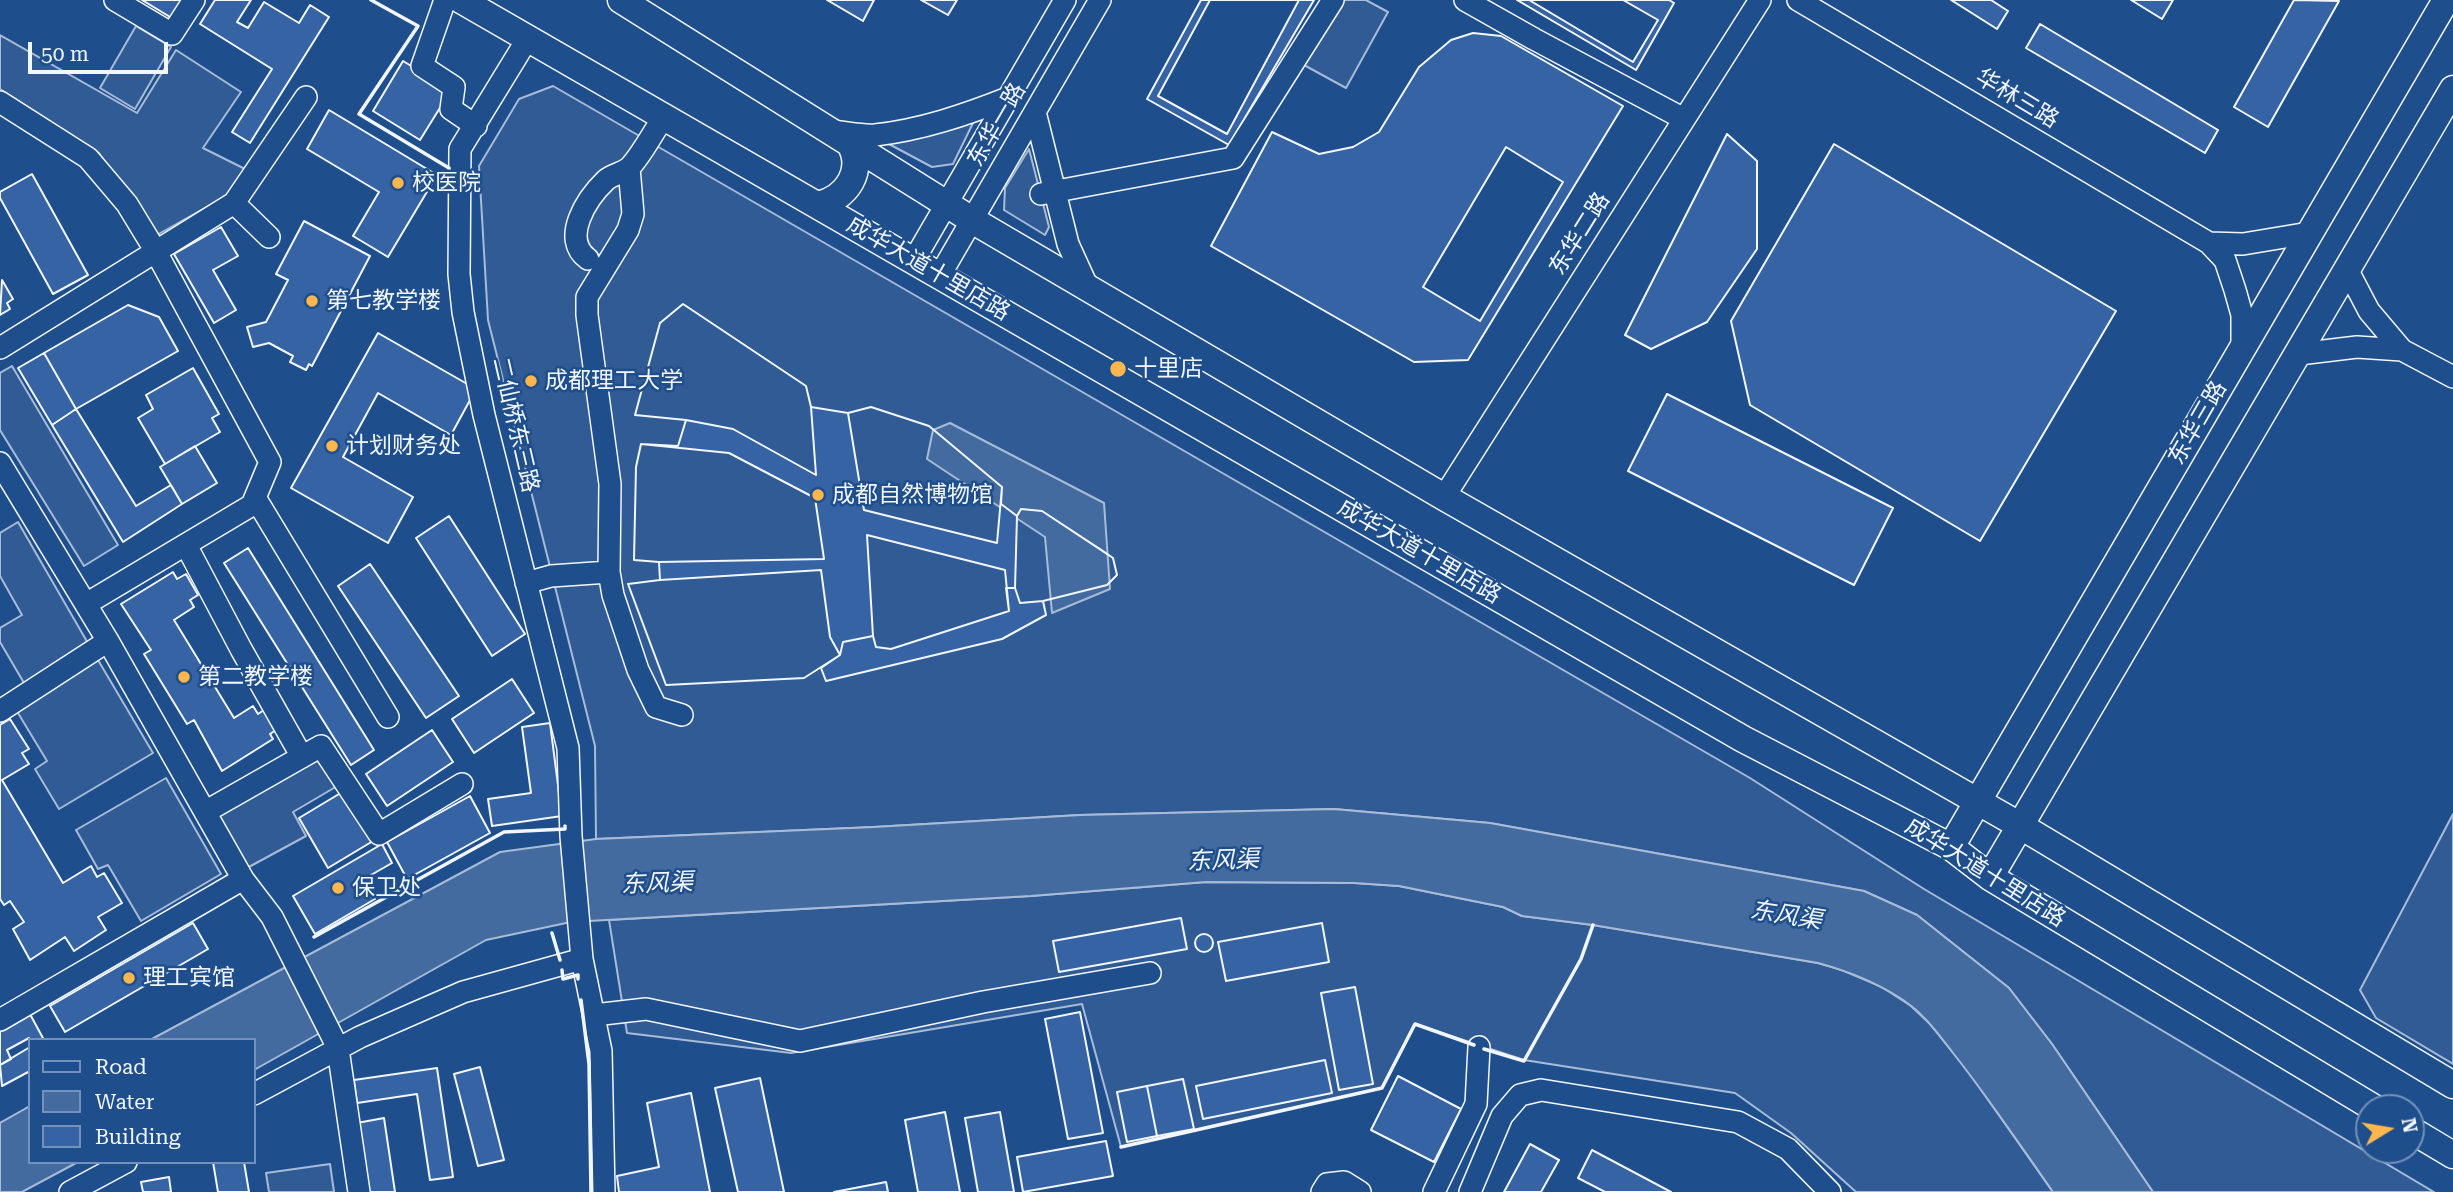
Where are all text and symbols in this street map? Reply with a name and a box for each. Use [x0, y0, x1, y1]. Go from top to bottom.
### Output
scale bar [32, 28, 172, 72]
text: 50 m [41, 42, 89, 66]
street label: 华林三路 [1970, 63, 2064, 135]
street label: 东华一路 [962, 78, 1032, 172]
place label: 校医院 [412, 169, 481, 197]
marker: 校医院 [390, 175, 406, 191]
street label: 东华二路 [1544, 188, 1616, 280]
street label: 成华大道十里店路 [841, 211, 1015, 327]
place label: 第七教学楼 [326, 287, 441, 315]
marker: 第七教学楼 [304, 293, 320, 309]
street label: 二仙桥东三路 [486, 355, 544, 495]
place label: 十里店 [1134, 355, 1203, 383]
marker: 十里店 [1108, 359, 1128, 379]
place label: 成都理工大学 [545, 367, 683, 395]
marker: 成都理工大学 [523, 373, 539, 389]
street label: 东华三路 [2163, 376, 2233, 470]
place label: 计划财务处 [346, 432, 461, 460]
marker: 计划财务处 [324, 438, 340, 454]
place label: 成都自然博物馆 [832, 481, 993, 509]
marker: 成都自然博物馆 [810, 487, 826, 503]
street label: 成华大道十里店路 [1332, 494, 1506, 610]
place label: 第二教学楼 [198, 663, 313, 691]
marker: 第二教学楼 [176, 669, 192, 685]
street label: 成华大道十里店路 [1900, 813, 2070, 933]
water label: 东风渠 [1187, 845, 1259, 877]
water label: 东风渠 [621, 868, 693, 900]
place label: 保卫处 [352, 874, 421, 902]
marker: 保卫处 [330, 880, 346, 896]
water label: 东风渠 [1748, 896, 1824, 936]
place label: 理工宾馆 [143, 964, 235, 992]
marker: 理工宾馆 [121, 970, 137, 986]
legend [28, 1038, 256, 1164]
text: Road [95, 1055, 147, 1079]
text: Water [95, 1090, 154, 1114]
north arrow [2355, 1094, 2425, 1164]
text: N [2396, 1116, 2422, 1135]
text: Building [95, 1125, 181, 1149]

